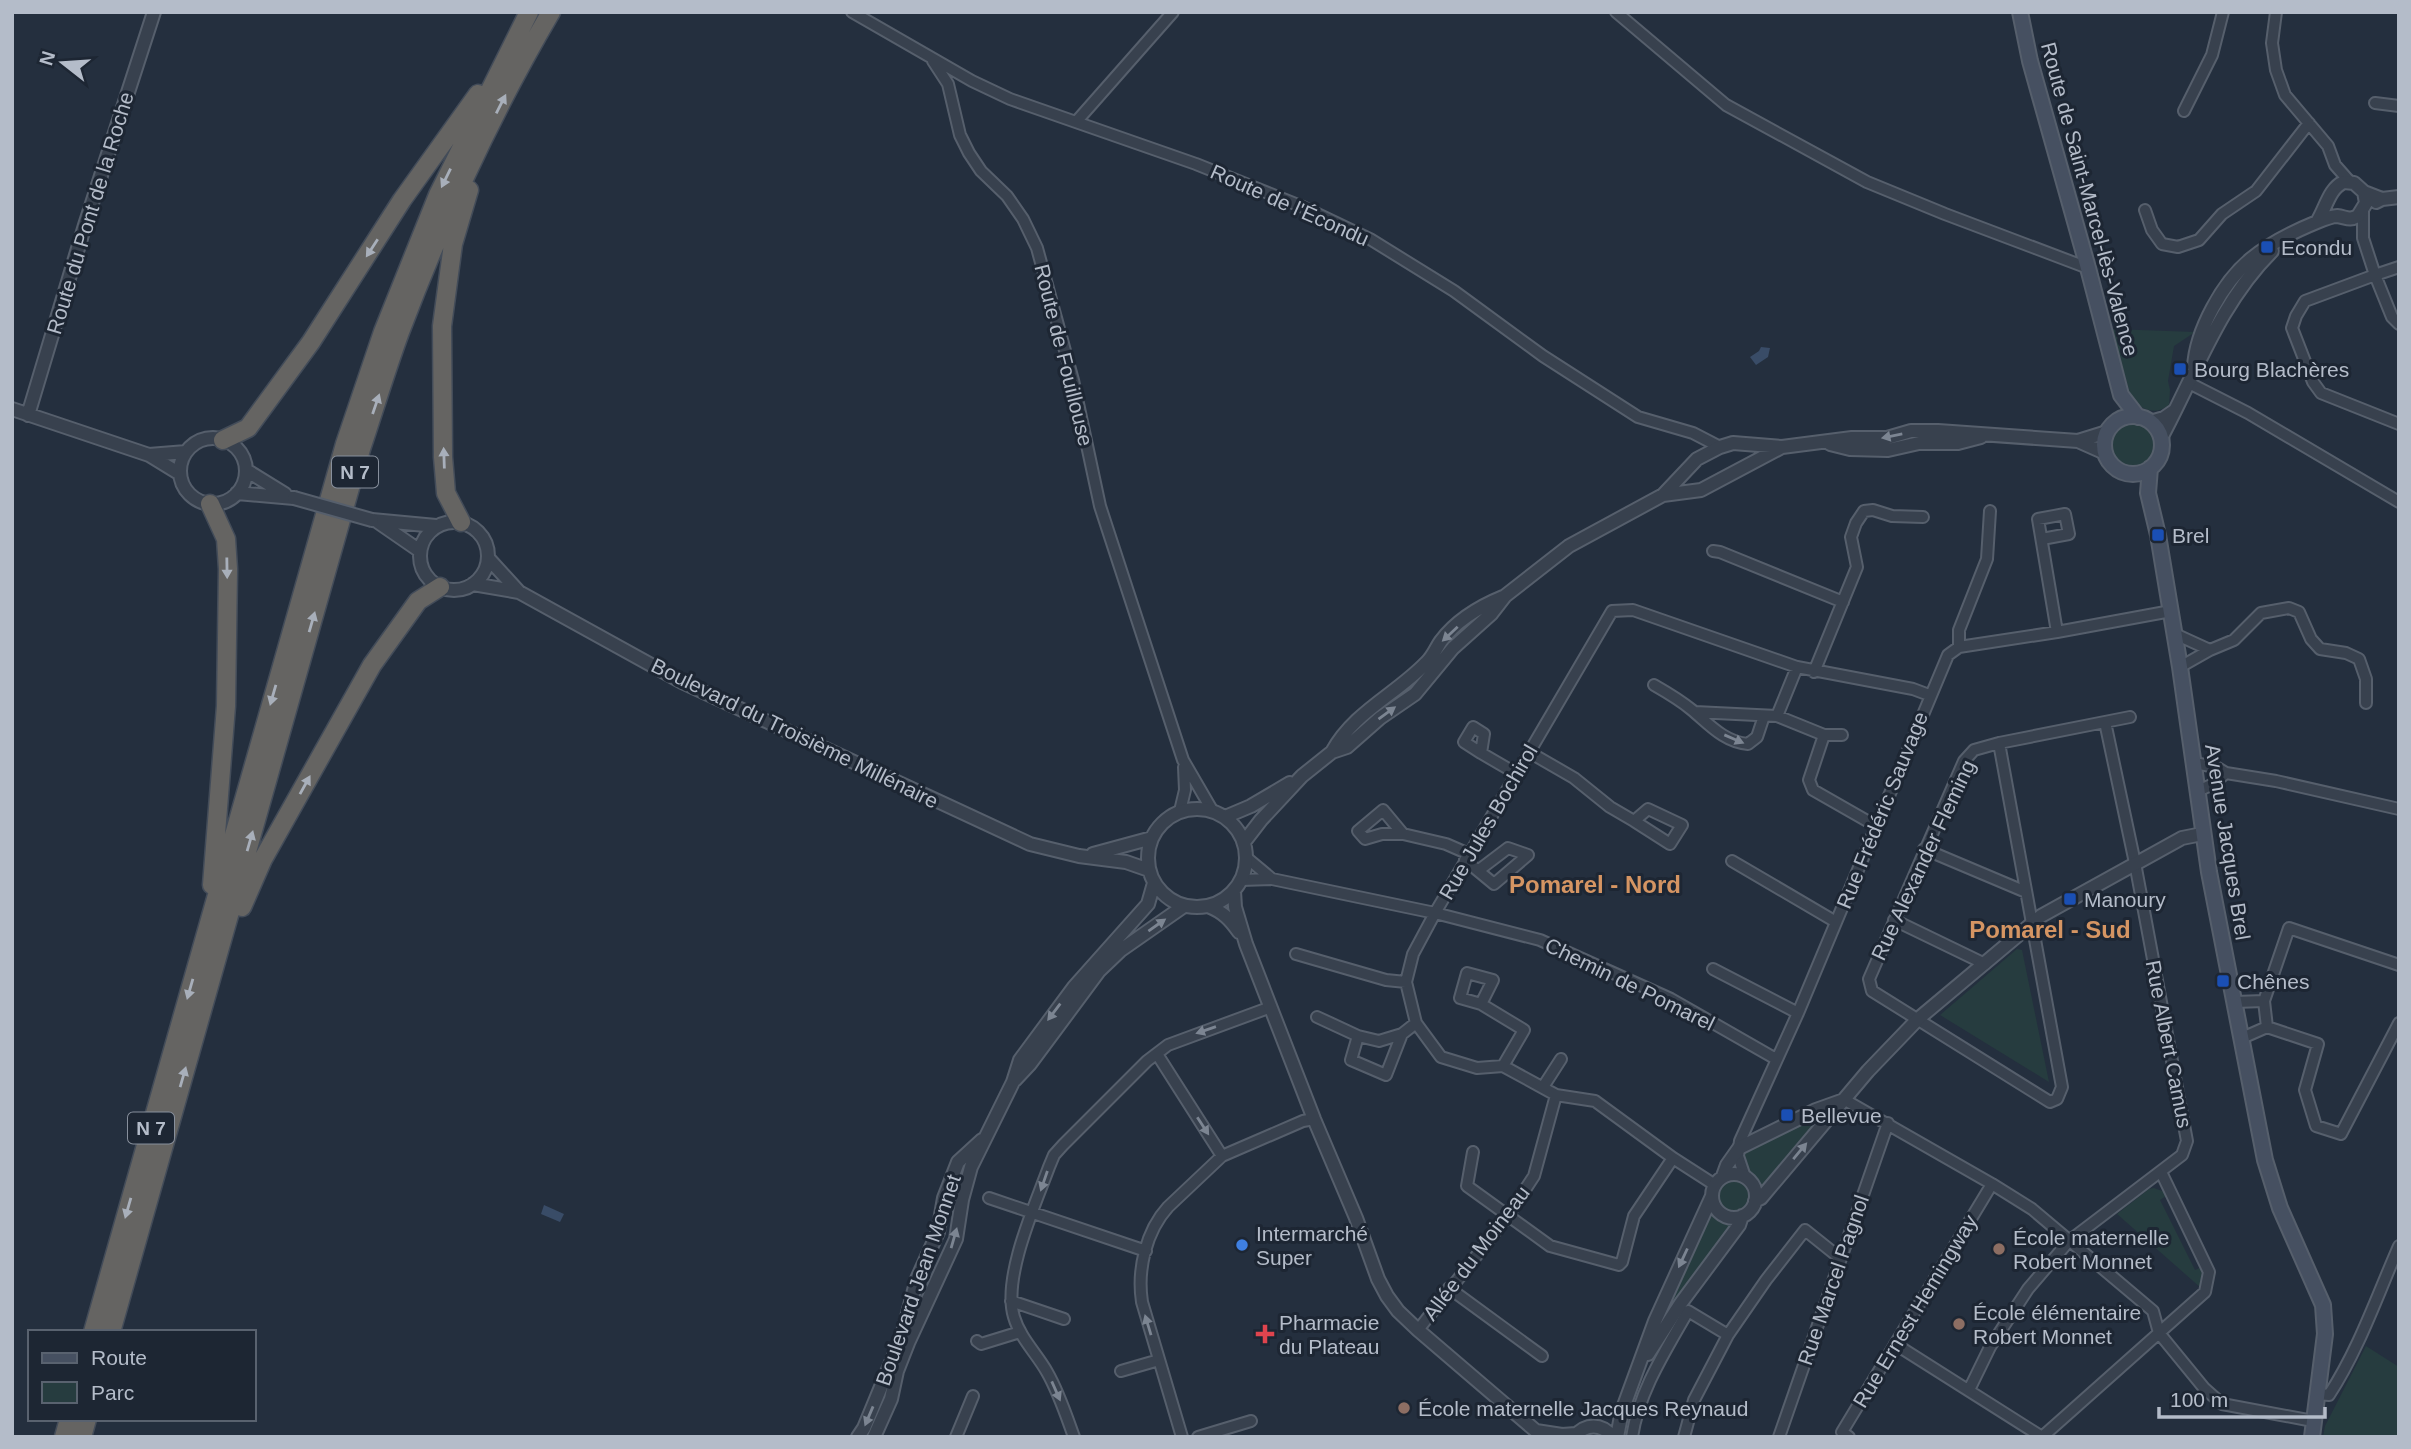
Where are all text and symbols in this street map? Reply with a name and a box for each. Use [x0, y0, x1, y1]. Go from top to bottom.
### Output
north arrow [28, 28, 98, 98]
street label: Route de Saint-Marcel-lès-Valence [2037, 39, 2143, 359]
text: N [35, 49, 59, 68]
street label: Route du Pont de la Roche [42, 89, 138, 337]
one-way arrow [495, 94, 507, 114]
street label: Route de l'Écondu [1207, 160, 1373, 250]
one-way arrow [441, 168, 452, 188]
place label: Econdu [2281, 236, 2352, 259]
one-way arrow [365, 238, 378, 257]
marker: Econdu [2259, 239, 2275, 255]
street label: Route de Fouillouse [1030, 262, 1098, 448]
place label: Bourg Blachères [2194, 358, 2349, 381]
marker: Bourg Blachères [2172, 361, 2188, 377]
one-way arrow [371, 393, 382, 414]
one-way arrow [1881, 430, 1903, 441]
one-way arrow [438, 446, 449, 468]
road number: N 7 [332, 457, 378, 488]
place label: Brel [2172, 524, 2209, 547]
marker: Brel [2150, 527, 2166, 543]
one-way arrow [222, 558, 233, 580]
one-way arrow [307, 611, 318, 633]
one-way arrow [1441, 625, 1458, 642]
street label: Boulevard du Troisième Millénaire [648, 653, 942, 813]
one-way arrow [268, 685, 278, 706]
one-way arrow [1378, 706, 1396, 720]
street label: Rue Frédéric Sauvage [1832, 708, 1932, 912]
one-way arrow [1724, 733, 1744, 745]
street label: Rue Jules Bochirol [1434, 740, 1542, 904]
street label: Avenue Jacques Brel [2201, 742, 2255, 942]
street label: Rue Alexander Fleming [1866, 756, 1980, 964]
one-way arrow [299, 775, 311, 795]
one-way arrow [245, 830, 256, 852]
district label: Pomarel - Nord [1509, 871, 1681, 898]
place label: Manoury [2084, 888, 2166, 911]
marker: Manoury [2062, 891, 2078, 907]
district label: Pomarel - Sud [1969, 916, 2131, 943]
one-way arrow [1148, 918, 1166, 932]
street label: Chemin de Pomarel [1542, 933, 1718, 1035]
street label: Rue Albert Camus [2141, 958, 2197, 1130]
place label: Chênes [2237, 970, 2309, 993]
marker: Chênes [2215, 973, 2231, 989]
one-way arrow [184, 979, 195, 1001]
one-way arrow [1047, 1003, 1061, 1022]
one-way arrow [1196, 1025, 1217, 1036]
one-way arrow [179, 1067, 189, 1088]
place label: Bellevue [1801, 1104, 1882, 1127]
marker: Bellevue [1779, 1107, 1795, 1123]
road number: N 7 [128, 1112, 174, 1144]
one-way arrow [1196, 1116, 1209, 1135]
one-way arrow [1793, 1143, 1808, 1161]
one-way arrow [1038, 1170, 1049, 1191]
street label: Boulevard Jean Monnet [871, 1171, 965, 1389]
street label: Allée du Moineau [1418, 1181, 1534, 1325]
street label: Rue Marcel Pagnol [1793, 1192, 1873, 1368]
one-way arrow [122, 1198, 133, 1220]
street label: Rue Ernest Hemingway [1848, 1210, 1982, 1411]
place label: Intermarché Super [1256, 1222, 1368, 1269]
place label: École maternelle Robert Monnet [2013, 1226, 2169, 1273]
one-way arrow [950, 1227, 960, 1248]
marker: Intermarché Super [1234, 1237, 1250, 1253]
marker: École maternelle Robert Monnet [1991, 1241, 2007, 1257]
one-way arrow [1677, 1248, 1689, 1268]
place label: École élémentaire Robert Monnet [1973, 1301, 2141, 1348]
place label: Pharmacie du Plateau [1279, 1311, 1379, 1358]
one-way arrow [1143, 1314, 1153, 1335]
marker: École élémentaire Robert Monnet [1951, 1316, 1967, 1332]
marker: Pharmacie du Plateau [1257, 1326, 1273, 1342]
legend [28, 1330, 256, 1421]
text: Route [91, 1346, 147, 1369]
scale bar [2159, 1376, 2325, 1420]
text: Parc [91, 1381, 134, 1404]
one-way arrow [1051, 1381, 1062, 1402]
text: 100 m [2170, 1388, 2228, 1411]
place label: École maternelle Jacques Reynaud [1418, 1397, 1748, 1420]
marker: École maternelle Jacques Reynaud [1396, 1400, 1412, 1416]
one-way arrow [863, 1406, 875, 1426]

